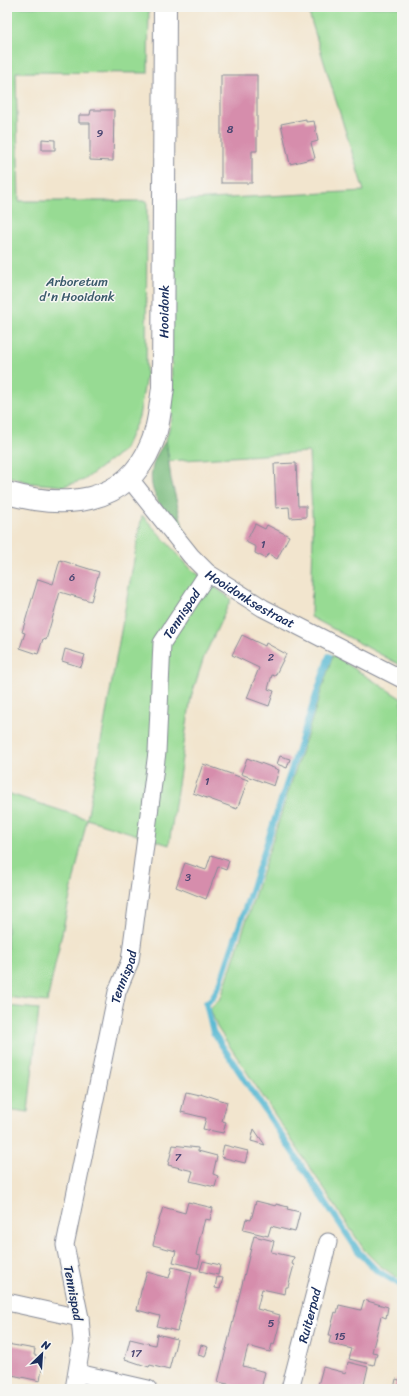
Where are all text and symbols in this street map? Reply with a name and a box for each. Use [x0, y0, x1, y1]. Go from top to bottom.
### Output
house number: 8 [227, 120, 234, 139]
house number: 9 [97, 124, 104, 143]
park label: Arboretum d'n Hooidonk [39, 270, 115, 308]
street label: Hooidonk [152, 285, 176, 338]
house number: 1 [261, 535, 266, 554]
street label: Hooidonksestraat [200, 563, 299, 635]
house number: 6 [69, 568, 75, 587]
street label: Tennispad [157, 583, 207, 644]
house number: 2 [268, 648, 275, 667]
house number: 1 [205, 772, 210, 791]
house number: 3 [185, 868, 191, 887]
street label: Tennispad [104, 948, 143, 1006]
house number: 7 [175, 1148, 182, 1167]
street label: Tennispad [57, 1263, 90, 1324]
street label: Ruiterpad [291, 1284, 328, 1346]
house number: 5 [268, 1314, 275, 1333]
house number: 15 [334, 1327, 346, 1346]
north arrow [22, 1334, 62, 1374]
text: N [38, 1335, 54, 1356]
house number: 17 [131, 1344, 142, 1363]

